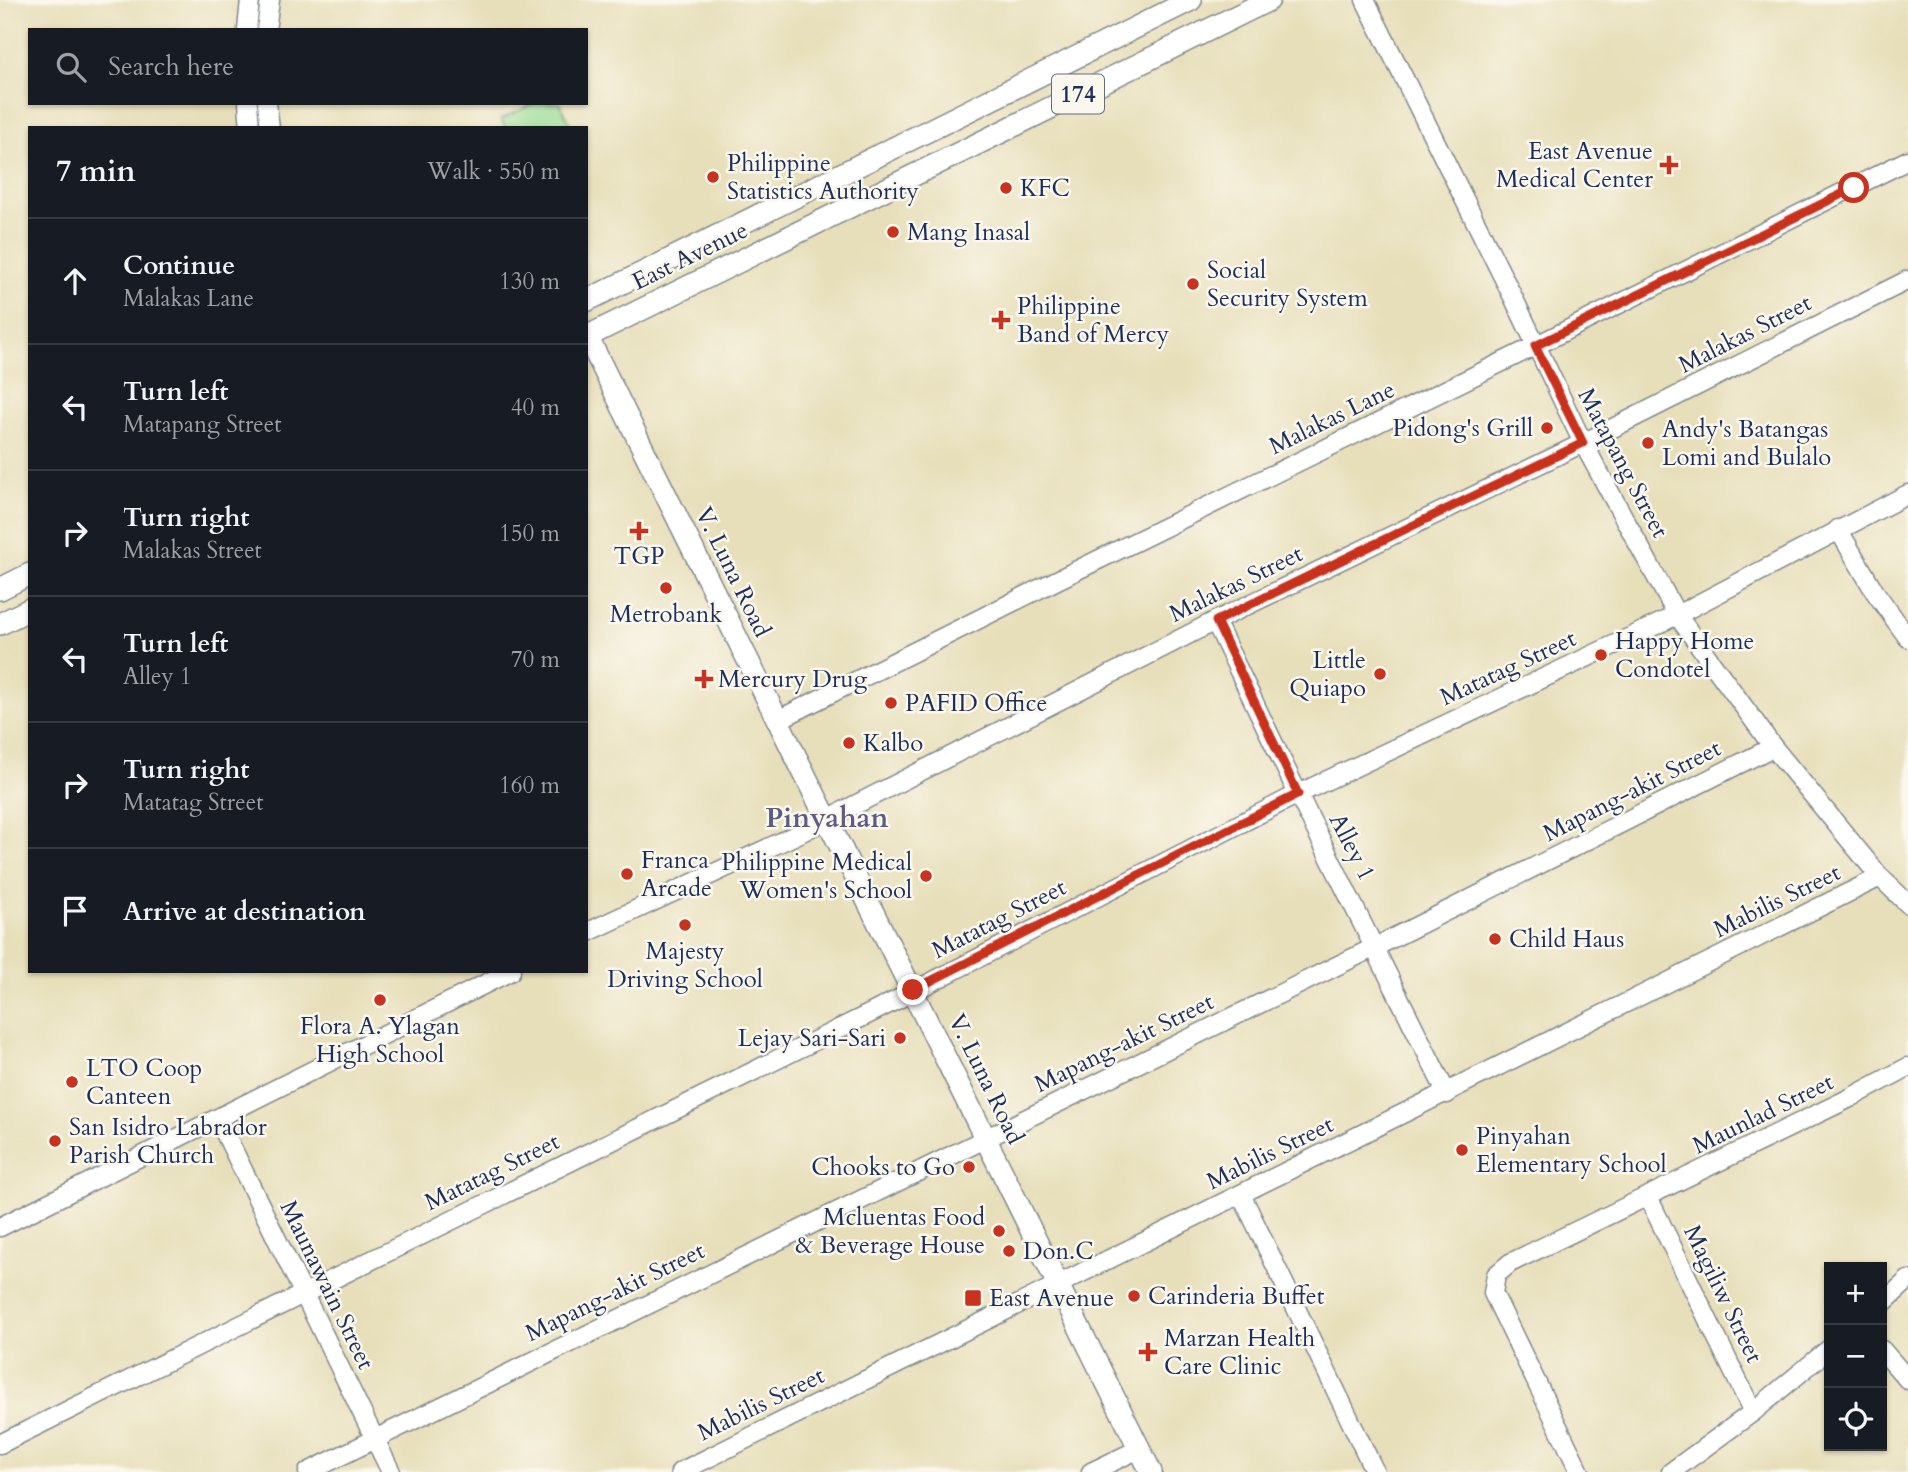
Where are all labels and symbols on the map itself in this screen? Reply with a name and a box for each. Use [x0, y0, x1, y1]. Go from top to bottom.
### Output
road number: 174 [1052, 74, 1104, 114]
place label: East Avenue Medical Center [1496, 135, 1653, 196]
place label: Philippine Statistics Authority [727, 147, 919, 208]
marker: East Avenue Medical Center [1659, 155, 1679, 175]
marker: Philippine Statistics Authority [705, 169, 721, 185]
place label: KFC [1020, 172, 1070, 205]
route start [1838, 172, 1869, 203]
marker: KFC [998, 180, 1014, 196]
street label: East Avenue [627, 214, 753, 298]
place label: Mang Inasal [907, 216, 1030, 249]
marker: Mang Inasal [885, 224, 901, 240]
place label: Social Security System [1207, 254, 1368, 315]
marker: Social Security System [1185, 276, 1201, 292]
street label: Malakas Street [1673, 286, 1817, 382]
place label: Philippine Band of Mercy [1017, 290, 1169, 351]
marker: Philippine Band of Mercy [991, 310, 1011, 330]
street label: Malakas Lane [1263, 373, 1401, 463]
street label: Matapang Street [1570, 382, 1677, 544]
place label: Pidong's Grill [1393, 412, 1533, 445]
place label: Andy's Batangas Lomi and Bulalo [1662, 413, 1831, 474]
marker: Pidong's Grill [1539, 420, 1555, 436]
marker: Andy's Batangas Lomi and Bulalo [1640, 435, 1656, 451]
street label: V. Luna Road [687, 501, 779, 643]
marker: TGP [631, 523, 647, 539]
street label: Malakas Street [1164, 537, 1309, 631]
place label: TGP [614, 540, 664, 573]
marker: Metrobank [658, 580, 674, 596]
place label: Metrobank [610, 598, 722, 631]
street label: Matatag Street [1435, 622, 1582, 714]
place label: Happy Home Condotel [1615, 625, 1754, 686]
place label: Little Quiapo [1289, 644, 1366, 705]
marker: Happy Home Condotel [1593, 647, 1609, 663]
place label: Mercury Drug [718, 663, 868, 696]
marker: Little Quiapo [1372, 666, 1388, 682]
marker: Mercury Drug [696, 671, 712, 687]
place label: PAFID Office [905, 687, 1047, 720]
marker: PAFID Office [883, 695, 899, 711]
place label: Kalbo [863, 727, 923, 760]
street label: Mapang-akit Street [1537, 732, 1727, 850]
marker: Kalbo [841, 735, 857, 751]
district label: Pinyahan [765, 799, 889, 837]
street label: Alley 1 [1321, 808, 1383, 886]
place label: Franca Arcade [641, 844, 712, 905]
place label: Philippine Medical Women's School [721, 846, 912, 907]
street label: Mabilis Street [1708, 856, 1846, 946]
marker: Franca Arcade [619, 866, 635, 882]
marker: Philippine Medical Women's School [918, 868, 934, 884]
street label: Matatag Street [926, 871, 1072, 967]
marker: Majesty Driving School [677, 917, 693, 933]
place label: Child Haus [1509, 923, 1624, 956]
marker: Child Haus [1487, 931, 1503, 947]
place label: Majesty Driving School [607, 935, 763, 996]
route end [897, 974, 928, 1005]
street label: Mapang-akit Street [1029, 985, 1220, 1101]
marker: Flora A. Ylagan High School [372, 992, 388, 1008]
street label: V. Luna Road [940, 1008, 1032, 1150]
place label: Flora A. Ylagan High School [300, 1010, 460, 1071]
place label: Lejay Sari-Sari [738, 1022, 886, 1055]
marker: Lejay Sari-Sari [892, 1030, 908, 1046]
place label: LTO Coop Canteen [86, 1052, 202, 1113]
street label: Maunlad Street [1687, 1065, 1839, 1162]
marker: LTO Coop Canteen [64, 1074, 80, 1090]
street label: Mabilis Street [1201, 1108, 1339, 1198]
place label: San Isidro Labrador Parish Church [69, 1111, 267, 1172]
place label: Pinyahan Elementary School [1476, 1120, 1667, 1181]
street label: Matatag Street [419, 1125, 565, 1219]
marker: San Isidro Labrador Parish Church [47, 1133, 63, 1149]
marker: Pinyahan Elementary School [1454, 1142, 1470, 1158]
place label: Chooks to Go [811, 1151, 955, 1184]
marker: Chooks to Go [961, 1159, 977, 1175]
street label: Maunawain Street [272, 1195, 382, 1375]
place label: Mcluentas Food & Beverage House [795, 1201, 985, 1262]
street label: Magiliw Street [1675, 1220, 1771, 1369]
marker: Mcluentas Food & Beverage House [991, 1223, 1007, 1239]
street label: Mapang-akit Street [520, 1234, 711, 1350]
place label: Don.C [1023, 1235, 1094, 1268]
marker: Don.C [1001, 1243, 1017, 1259]
place label: Carinderia Buffet [1148, 1280, 1325, 1313]
place label: East Avenue [989, 1282, 1114, 1315]
marker: East Avenue [963, 1288, 983, 1308]
marker: Carinderia Buffet [1126, 1288, 1142, 1304]
place label: Marzan Health Care Clinic [1164, 1322, 1315, 1383]
marker: Marzan Health Care Clinic [1138, 1342, 1158, 1362]
street label: Mabilis Street [692, 1359, 830, 1449]

